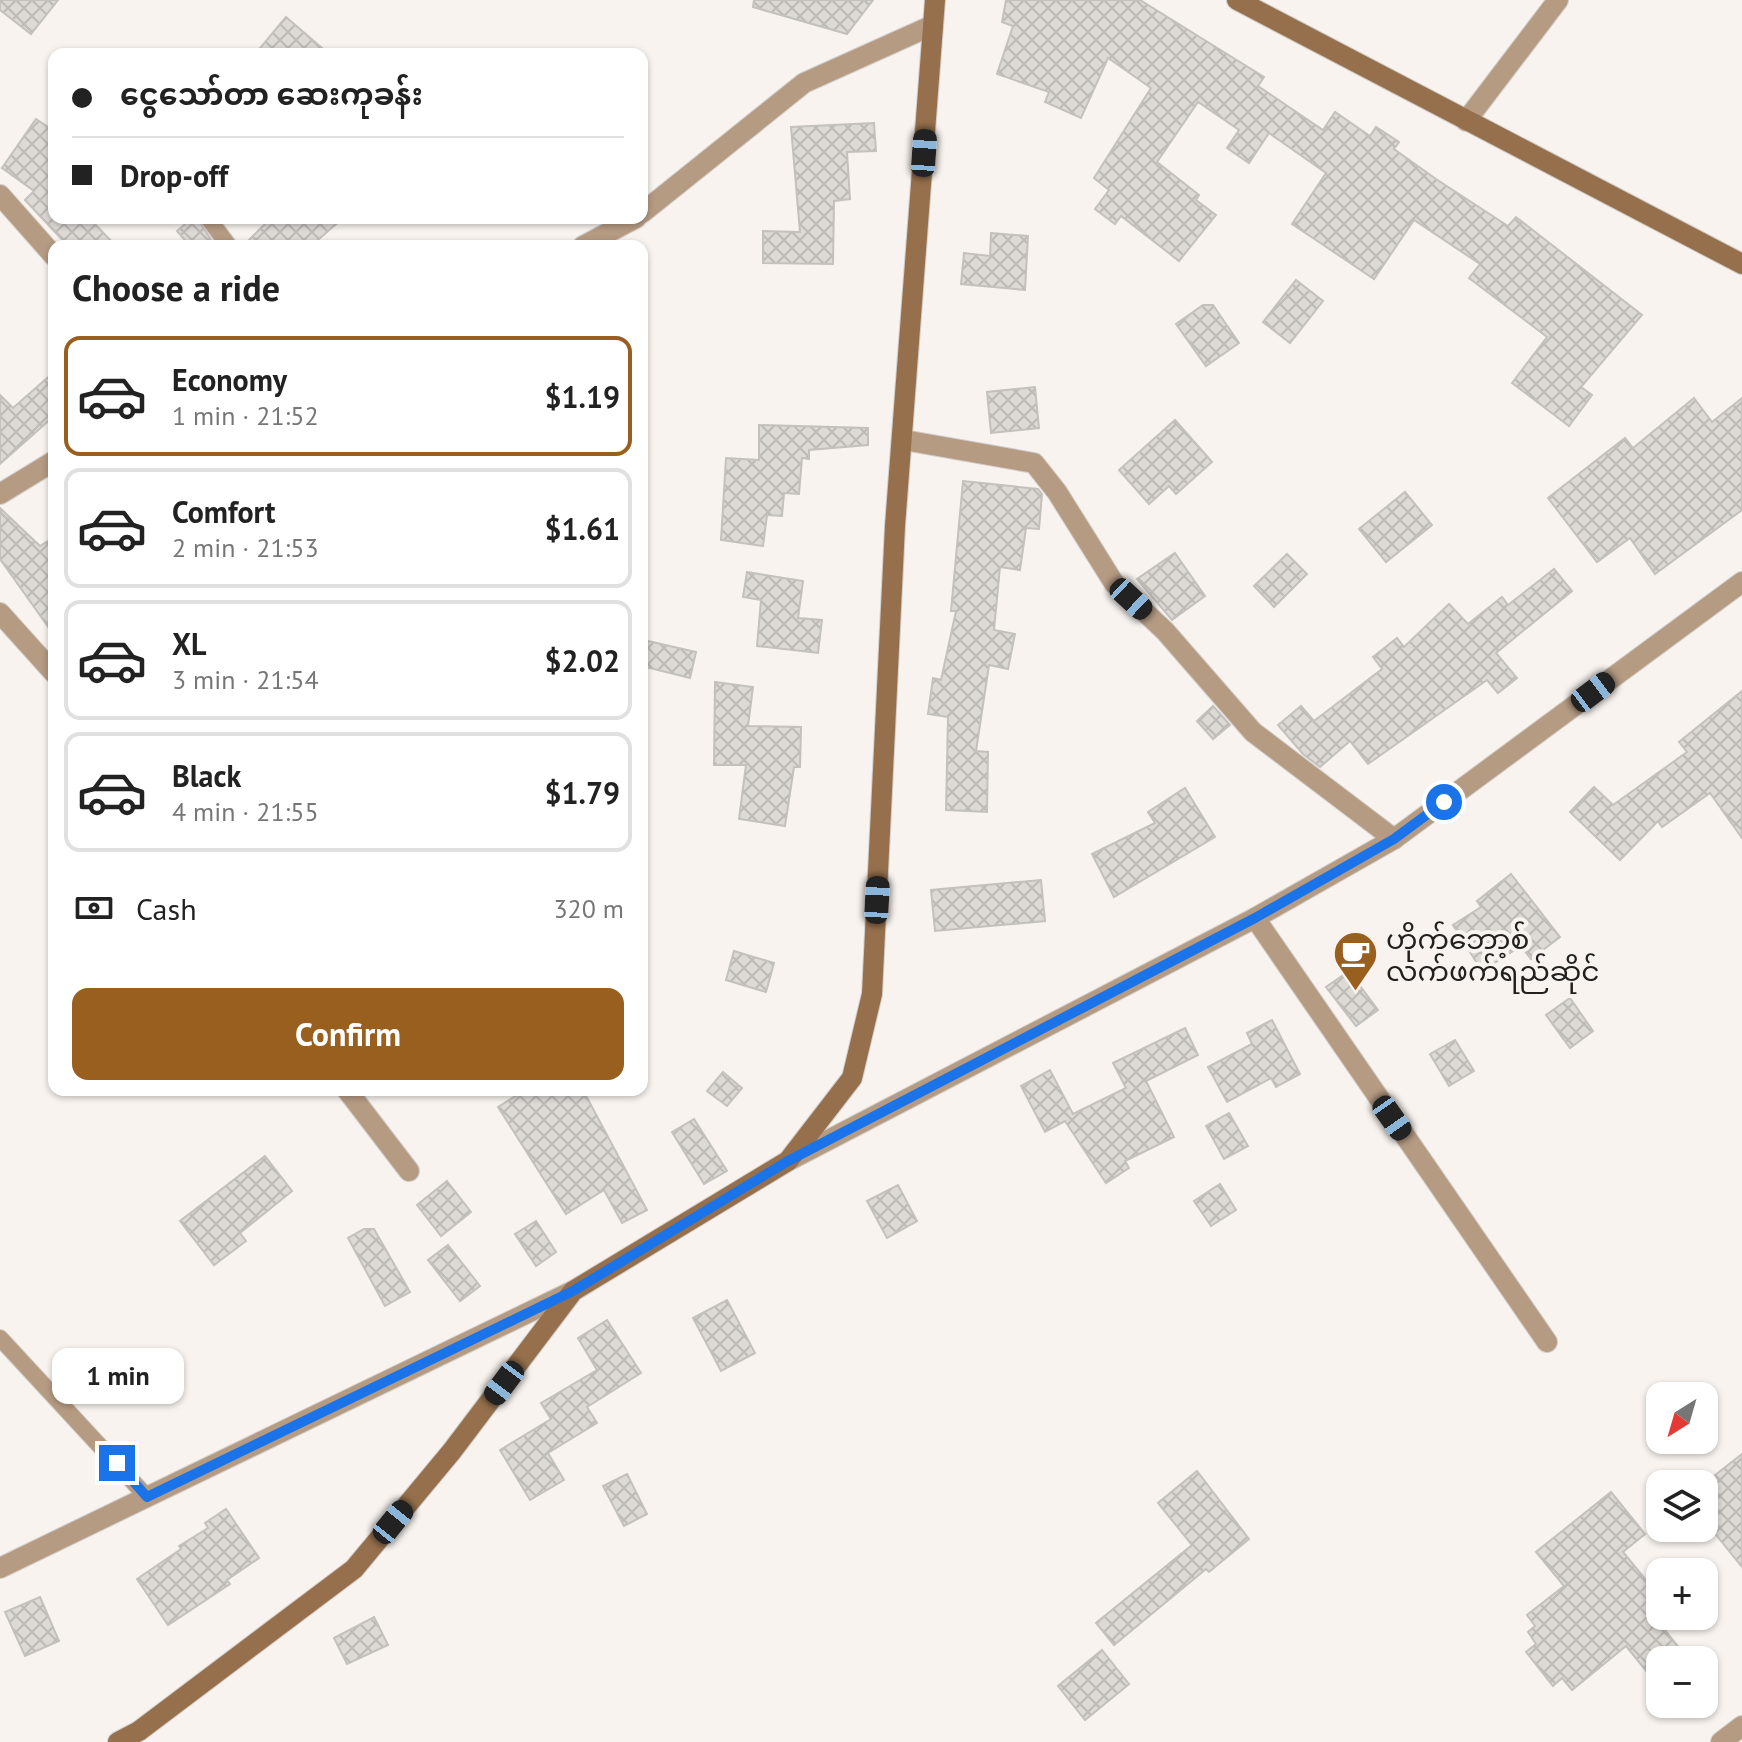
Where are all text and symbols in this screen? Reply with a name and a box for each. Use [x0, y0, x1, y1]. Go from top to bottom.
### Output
text: ငွေသော်တာ ဆေးကုခန်း [120, 74, 423, 113]
car [910, 128, 938, 178]
text: Drop-off [120, 156, 228, 195]
text: Choose a ride [72, 264, 280, 311]
icon: car [76, 360, 148, 432]
text: Economy [172, 360, 287, 399]
text: $1.19 [545, 377, 620, 416]
text: 1 min · 21:52 [172, 399, 319, 432]
icon: car [76, 492, 148, 564]
text: Comfort [172, 492, 275, 531]
text: $1.61 [545, 509, 620, 548]
text: 2 min · 21:53 [172, 531, 319, 564]
car [1105, 574, 1157, 624]
icon: car [76, 624, 148, 696]
text: XL [172, 624, 206, 663]
text: $2.02 [545, 641, 620, 680]
text: 3 min · 21:54 [172, 663, 319, 696]
car [1567, 668, 1619, 716]
icon: car [76, 756, 148, 828]
text: Black [172, 756, 241, 795]
text: $1.79 [545, 773, 620, 812]
route start [1426, 784, 1462, 820]
text: 4 min · 21:55 [172, 795, 319, 828]
car [864, 875, 890, 925]
icon: cash [72, 886, 116, 930]
text: Cash [136, 889, 197, 928]
text: 320 m [553, 892, 624, 925]
place label: ဟိုက်ဘော့စ် လက်ဖက်ရည်ဆိုင် [1386, 920, 1599, 994]
cafe icon: ဟိုက်ဘော့စ် လက်ဖက်ရည်ဆိုင် [1331, 930, 1379, 993]
button: Confirm [72, 988, 624, 1080]
car [1368, 1091, 1416, 1145]
callout: 1 min [51, 1347, 183, 1403]
car [480, 1357, 528, 1409]
text: 1 min [86, 1359, 150, 1392]
north arrow [1646, 1382, 1718, 1454]
map controls [1646, 1382, 1718, 1718]
route end [99, 1445, 135, 1481]
button: layers [1646, 1470, 1718, 1542]
car [369, 1496, 417, 1548]
button: + [1646, 1558, 1718, 1630]
button: − [1646, 1646, 1718, 1718]

